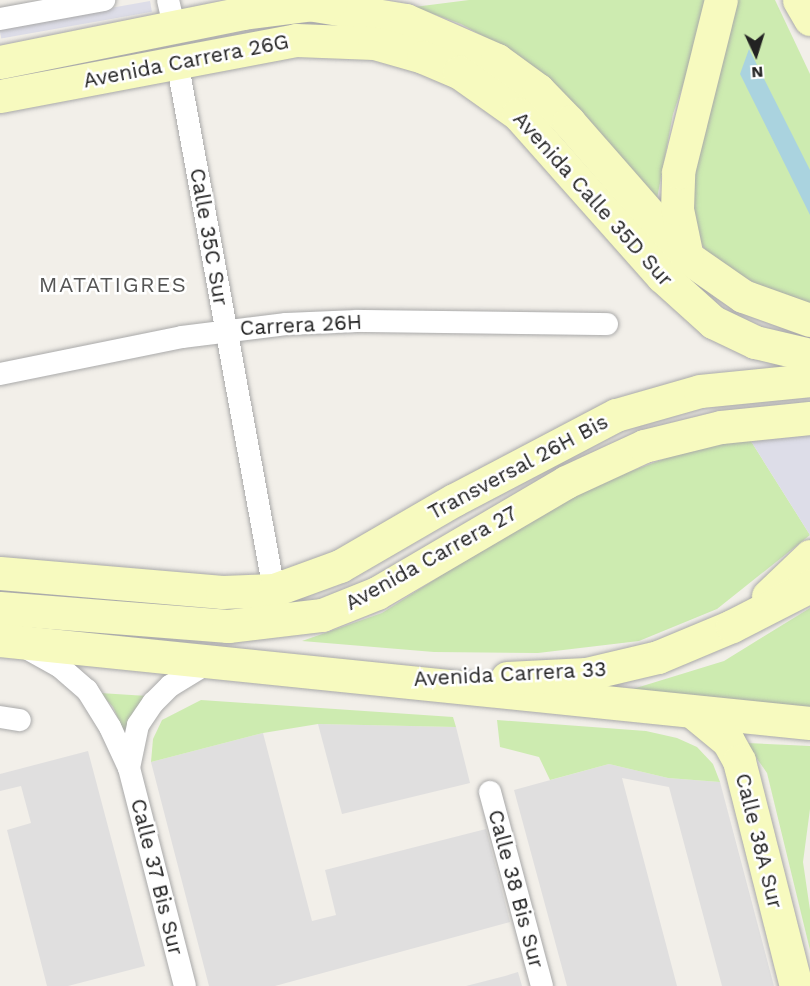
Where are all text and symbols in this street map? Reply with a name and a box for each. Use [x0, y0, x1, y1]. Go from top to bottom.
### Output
north arrow [726, 24, 786, 84]
street label: Avenida Carrera 26G [81, 29, 291, 93]
text: N [751, 63, 764, 82]
street label: Avenida Calle 35D Sur [508, 106, 678, 292]
street label: Calle 35C Sur [184, 166, 234, 308]
district label: MATATIGRES [39, 272, 187, 298]
street label: Carrera 26H [239, 309, 363, 341]
street label: Transversal 26H Bis [423, 409, 613, 525]
street label: Avenida Carrera 27 [340, 500, 522, 616]
street label: Avenida Carrera 33 [412, 656, 608, 692]
street label: Calle 38A Sur [730, 770, 788, 912]
street label: Calle 37 Bis Sur [125, 796, 189, 958]
street label: Calle 38 Bis Sur [483, 807, 549, 971]

